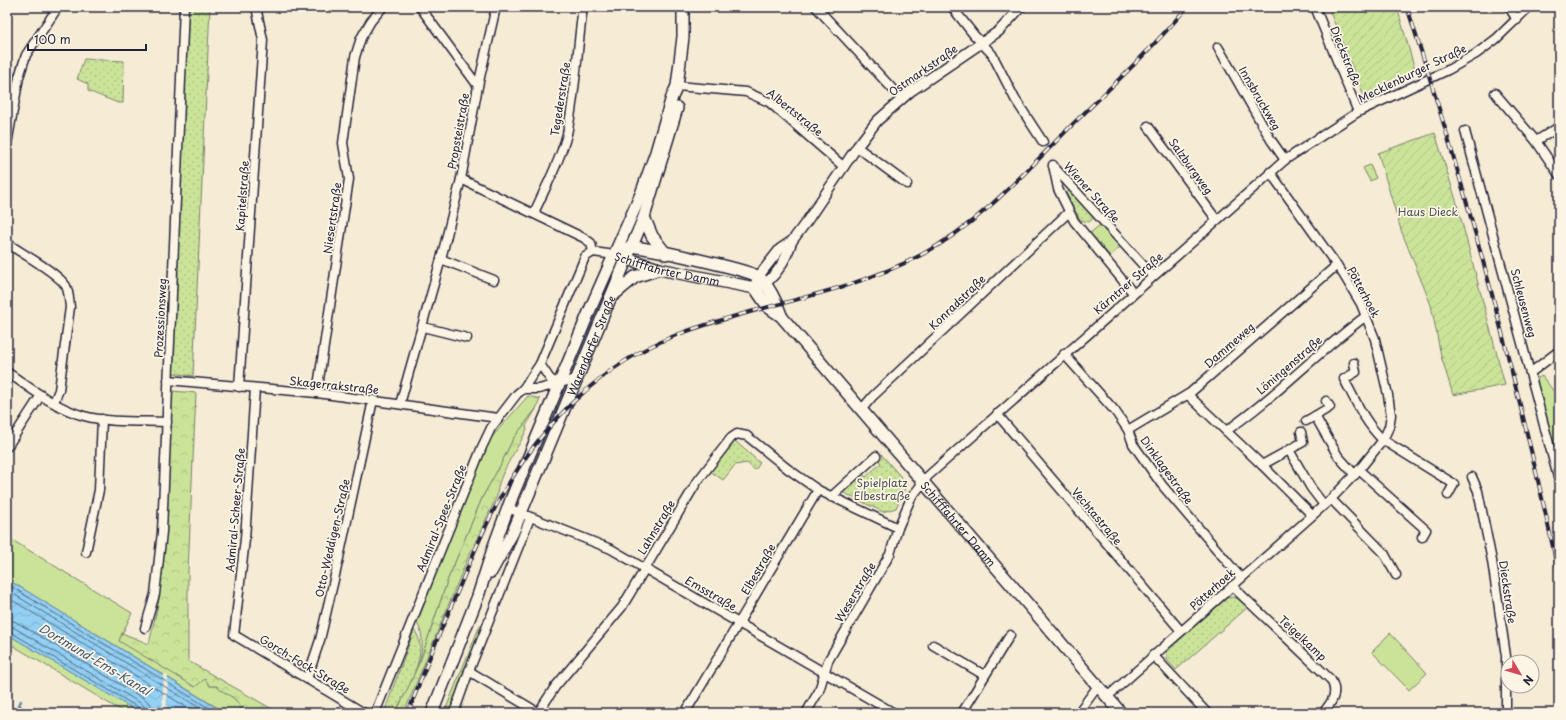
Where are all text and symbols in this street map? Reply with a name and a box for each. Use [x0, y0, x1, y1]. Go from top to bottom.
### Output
street label: Dieckstraße [1326, 23, 1366, 89]
scale bar [28, 26, 146, 52]
text: 100 m [34, 30, 71, 48]
street label: Mecklenburger Straße [1355, 39, 1469, 107]
street label: Ostmarkstraße [885, 40, 961, 100]
street label: Tegederstraße [546, 60, 574, 137]
street label: Innsbruckweg [1235, 63, 1285, 133]
street label: Albertstraße [763, 84, 827, 140]
street label: Propsteistraße [443, 91, 473, 171]
street label: Salzburgweg [1165, 134, 1217, 198]
street label: Wiener Straße [1060, 158, 1124, 226]
street label: Kapitelstraße [231, 160, 253, 232]
street label: Niesertstraße [319, 181, 345, 255]
park label: Haus Dieck [1398, 203, 1458, 220]
street label: Schifffahrter Damm [612, 247, 721, 289]
street label: Kärntner Straße [1090, 248, 1167, 318]
street label: Pötterhoek [1343, 263, 1385, 321]
street label: Schleusenweg [1507, 266, 1541, 340]
street label: Konradstraße [925, 270, 989, 334]
street label: Prozessionsweg [149, 278, 171, 358]
street label: Warendorfer Straße [562, 292, 619, 398]
street label: Dammeweg [1200, 318, 1258, 372]
street label: Löningenstraße [1252, 332, 1326, 398]
street label: Skagerrakstraße [288, 372, 380, 398]
street label: Dinklagestraße [1136, 432, 1198, 508]
street label: Admiral-Scheer-Straße [221, 447, 249, 573]
street label: Admiral-Spee-Straße [412, 462, 470, 574]
park label: Spielplatz Elbestraße [854, 474, 910, 504]
street label: Otto-Weddigen-Straße [310, 477, 354, 599]
street label: Schifffahrter Damm [917, 477, 1000, 570]
street label: Vechtastraße [1068, 484, 1126, 549]
street label: Lahnstraße [633, 496, 679, 558]
street label: Elbestraße [737, 540, 780, 598]
street label: Weserstraße [830, 559, 880, 625]
street label: Dieckstraße [1495, 559, 1521, 625]
street label: Pötterhoek [1185, 563, 1239, 614]
street label: Emsstraße [682, 571, 740, 615]
street label: Teigelkamp [1275, 611, 1331, 665]
water label: Dortmund-Ems-Kanal [36, 619, 155, 700]
street label: Gorch-Fock-Straße [257, 630, 354, 698]
north arrow [1500, 654, 1540, 694]
text: N [1519, 672, 1538, 689]

